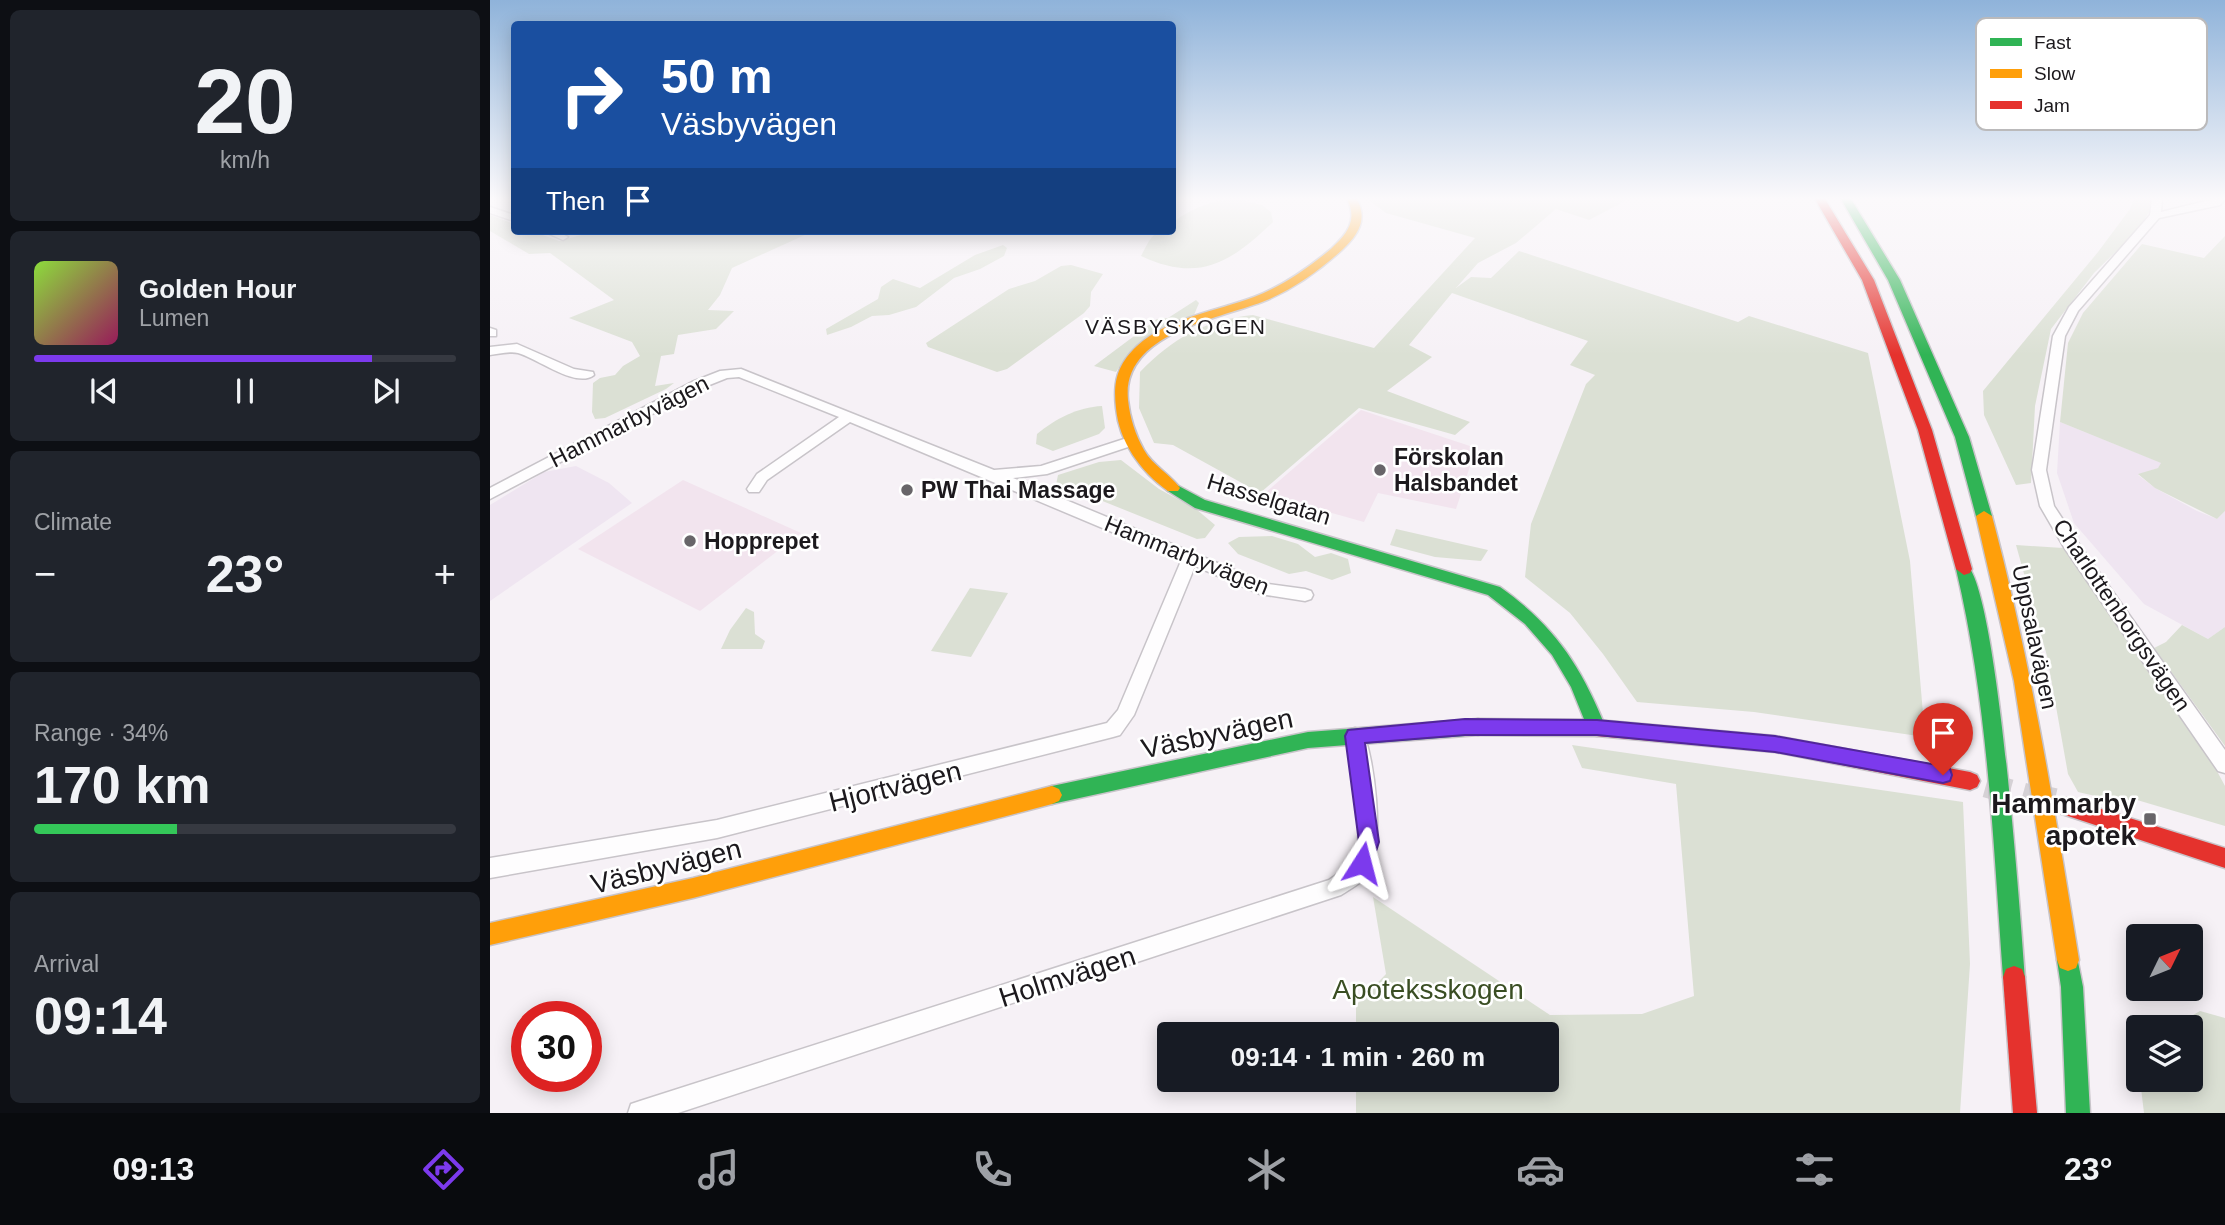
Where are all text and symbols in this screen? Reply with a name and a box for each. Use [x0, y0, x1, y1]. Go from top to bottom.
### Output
legend [1976, 18, 2207, 130]
text: Fast [2034, 32, 2072, 53]
icon: right [546, 49, 637, 140]
text: 50 m [661, 49, 773, 103]
text: 20 [194, 51, 296, 152]
text: Slow [2034, 63, 2075, 84]
text: Jam [2034, 95, 2070, 116]
text: Väsbyvägen [661, 106, 837, 142]
text: km/h [220, 147, 270, 173]
icon: arrive [619, 182, 657, 220]
text: Then [546, 186, 605, 216]
text: Golden Hour [139, 274, 296, 304]
text: Lumen [139, 305, 209, 331]
district label: VÄSBYSKOGEN [1085, 315, 1267, 338]
street label: Hammarbyvägen [545, 370, 713, 472]
icon: previous [85, 372, 123, 410]
icon: pause [226, 372, 264, 410]
icon: next [367, 372, 405, 410]
place label: Förskolan Halsbandet [1394, 444, 1518, 496]
marker: Förskolan Halsbandet [1372, 462, 1388, 478]
street label: Hasselgatan [1204, 468, 1334, 530]
place label: PW Thai Massage [921, 477, 1115, 503]
marker: PW Thai Massage [899, 482, 915, 498]
text: Climate [34, 509, 112, 535]
street label: Hammarbyvägen [1101, 510, 1273, 600]
street label: Charlottenborgsvägen [2048, 514, 2196, 716]
place label: Hopprepet [704, 528, 819, 554]
marker: Hopprepet [682, 533, 698, 549]
text: 23° [206, 545, 284, 603]
text: − [34, 553, 56, 595]
text: + [434, 553, 456, 595]
street label: Uppsalavägen [2007, 562, 2063, 712]
street label: Väsbyvägen [1139, 702, 1296, 765]
pin [1913, 703, 1973, 775]
icon: arrive [1924, 714, 1962, 752]
text: Range · 34% [34, 720, 168, 746]
street label: Hjortvägen [826, 755, 965, 818]
text: 170 km [34, 756, 210, 814]
place label: Hammarby apotek [1991, 788, 2136, 851]
marker: Hammarby apotek [2142, 811, 2158, 827]
position arrow [1325, 826, 1399, 900]
street label: Väsbyvägen [588, 833, 745, 900]
north arrow [2126, 924, 2203, 1001]
map controls [2126, 924, 2203, 1092]
street label: Holmvägen [995, 940, 1139, 1013]
text: Arrival [34, 951, 99, 977]
park label: Apoteksskogen [1332, 974, 1524, 1005]
text: 09:14 [34, 987, 167, 1045]
speed limit sign: 30 [511, 1001, 602, 1092]
button: layers [2126, 1015, 2203, 1092]
text: 09:14 · 1 min · 260 m [1231, 1042, 1485, 1072]
icon: directions [419, 1145, 468, 1194]
icon: music [694, 1145, 743, 1194]
icon: phone [968, 1145, 1017, 1194]
icon: climate [1242, 1145, 1291, 1194]
icon: car [1516, 1145, 1565, 1194]
icon: filters [1790, 1145, 1839, 1194]
text: 09:13 [113, 1151, 194, 1187]
text: 23° [2064, 1151, 2112, 1187]

